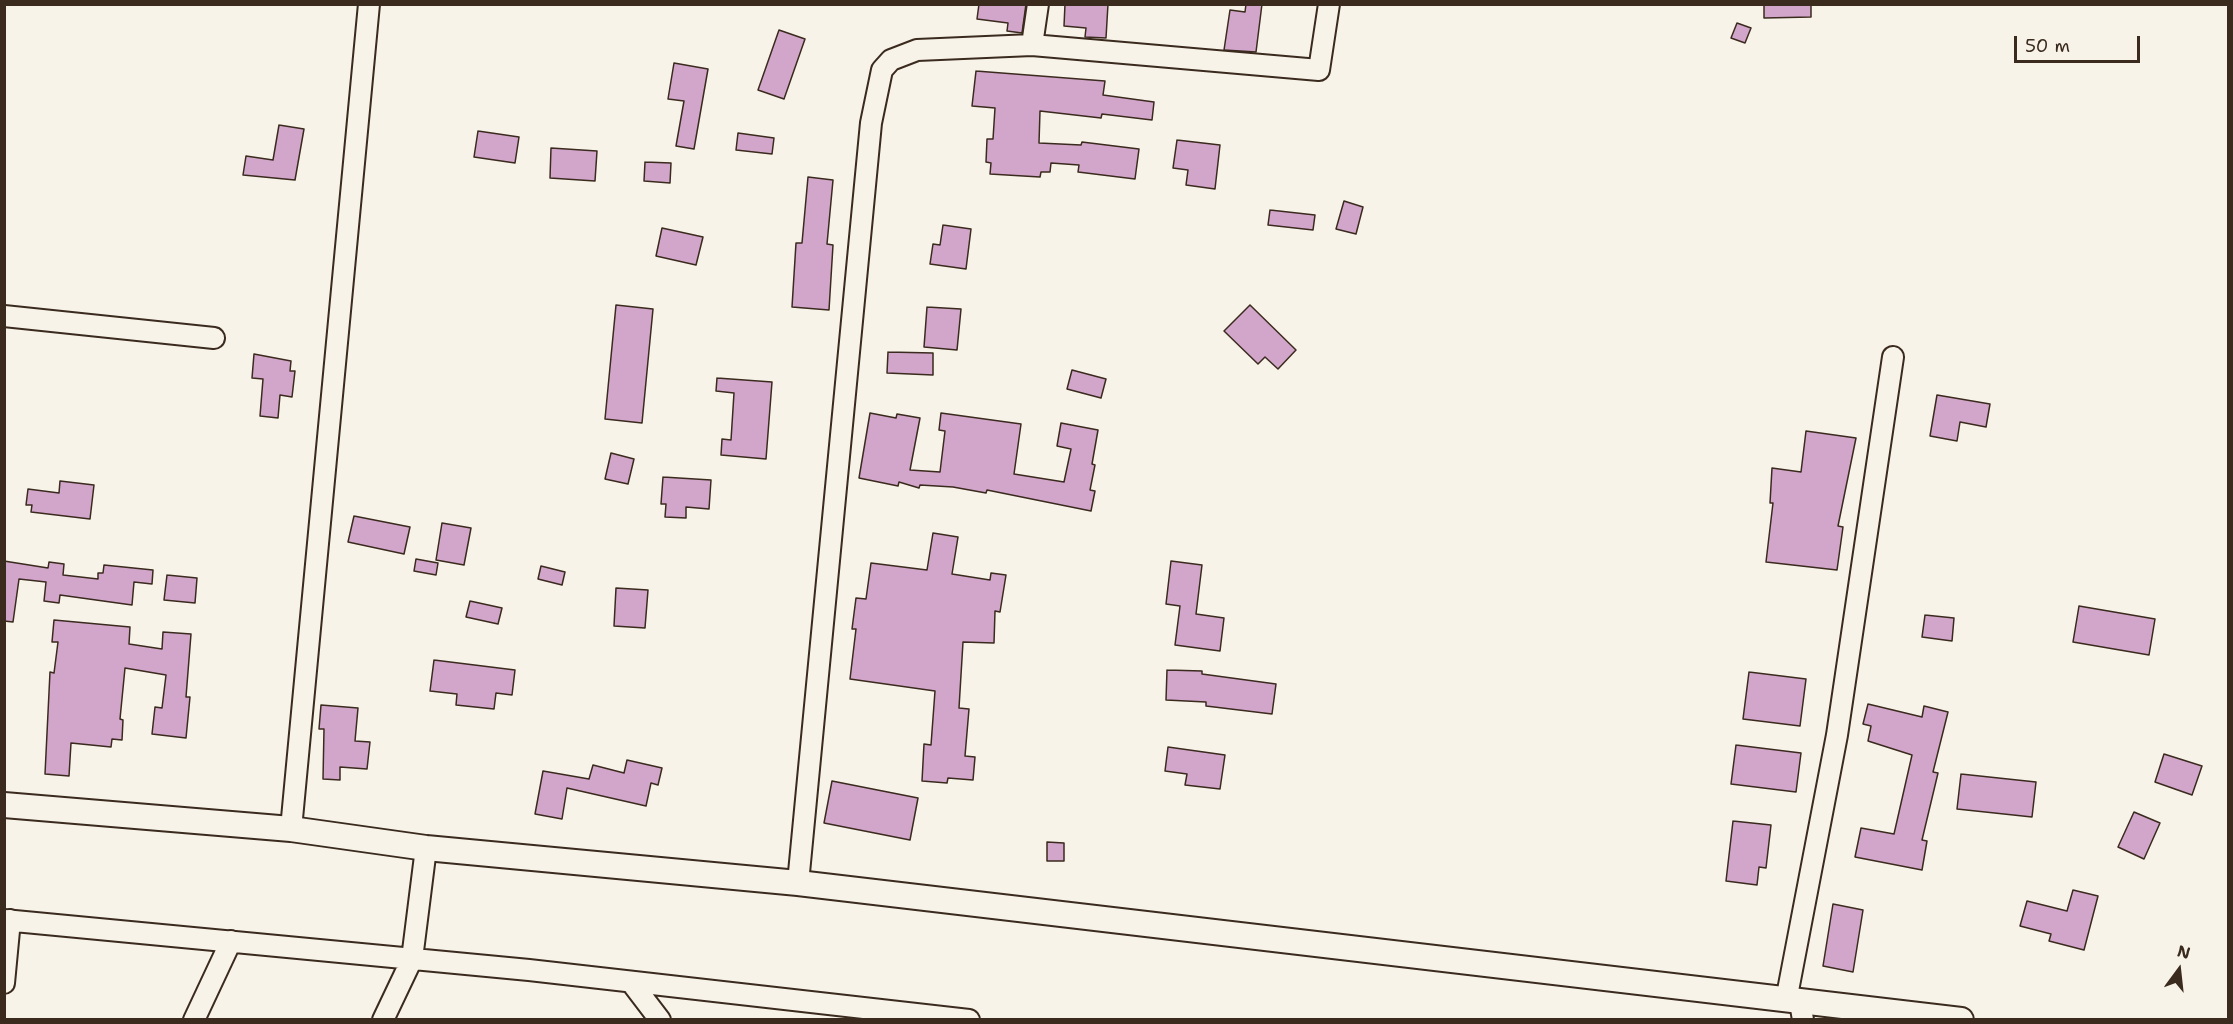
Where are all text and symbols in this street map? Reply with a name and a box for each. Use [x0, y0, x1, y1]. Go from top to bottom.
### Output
scale bar [2017, 24, 2143, 62]
text: 50 m [2025, 34, 2070, 58]
north arrow [2149, 940, 2209, 1000]
text: N [2175, 940, 2193, 964]

